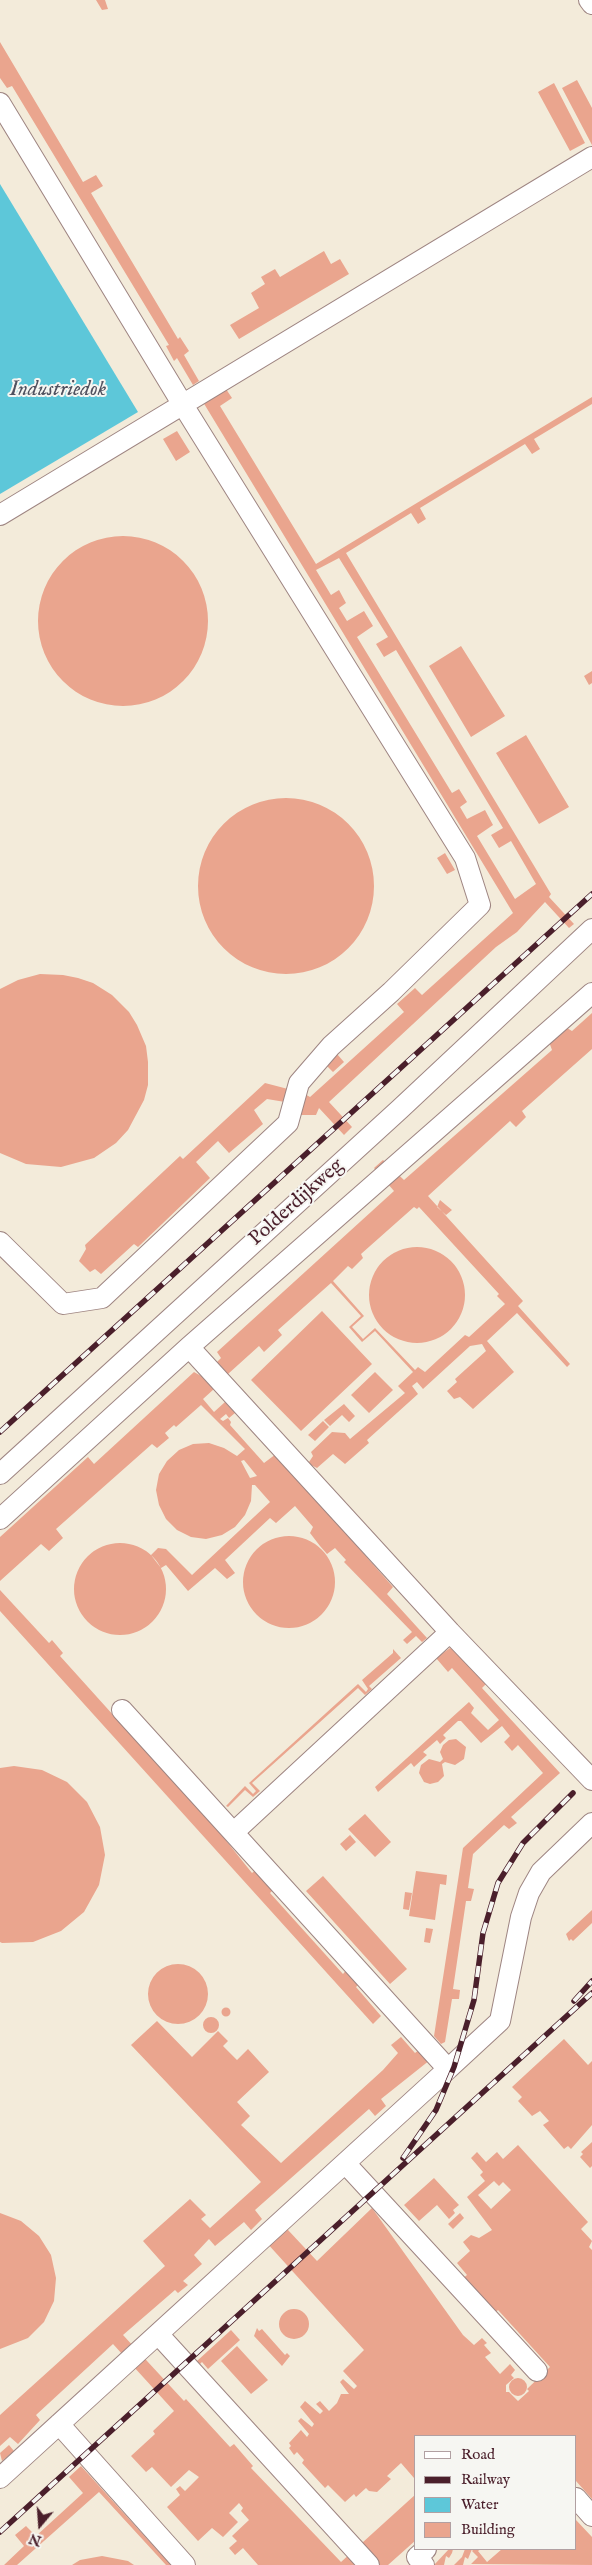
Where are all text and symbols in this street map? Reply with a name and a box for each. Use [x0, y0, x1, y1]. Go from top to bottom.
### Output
water label: Industriedok [10, 378, 106, 404]
street label: Polderdijkweg [245, 1154, 349, 1252]
legend [414, 2435, 577, 2550]
text: Road [461, 2445, 495, 2464]
text: Railway [461, 2470, 510, 2489]
text: Water [461, 2495, 498, 2514]
north arrow [15, 2500, 65, 2550]
text: Building [461, 2520, 515, 2539]
text: N [27, 2529, 44, 2550]

